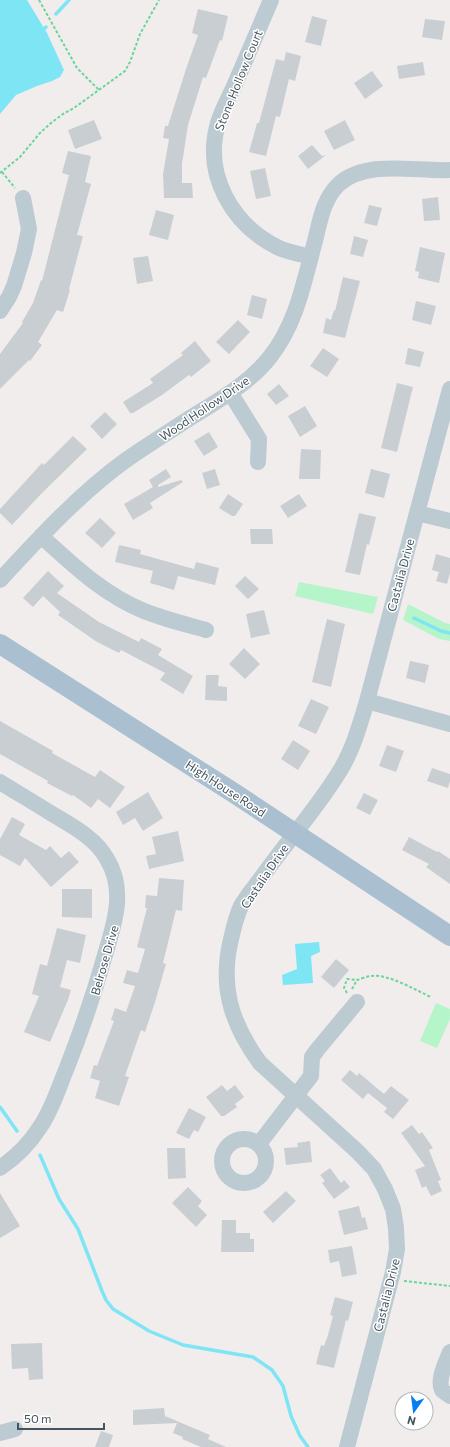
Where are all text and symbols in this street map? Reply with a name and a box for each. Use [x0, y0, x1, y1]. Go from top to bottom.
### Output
street label: Stone Hollow Court [211, 28, 265, 132]
street label: Wood Hollow Drive [157, 373, 251, 443]
street label: Castalia Drive [384, 537, 416, 613]
street label: High House Road [183, 757, 269, 819]
street label: Castalia Drive [237, 841, 291, 911]
street label: Belrose Drive [87, 924, 121, 996]
street label: Castalia Drive [370, 1257, 402, 1333]
north arrow [394, 1391, 434, 1431]
scale bar [18, 1405, 104, 1431]
text: 50 m [24, 1411, 52, 1425]
text: N [406, 1414, 417, 1428]

